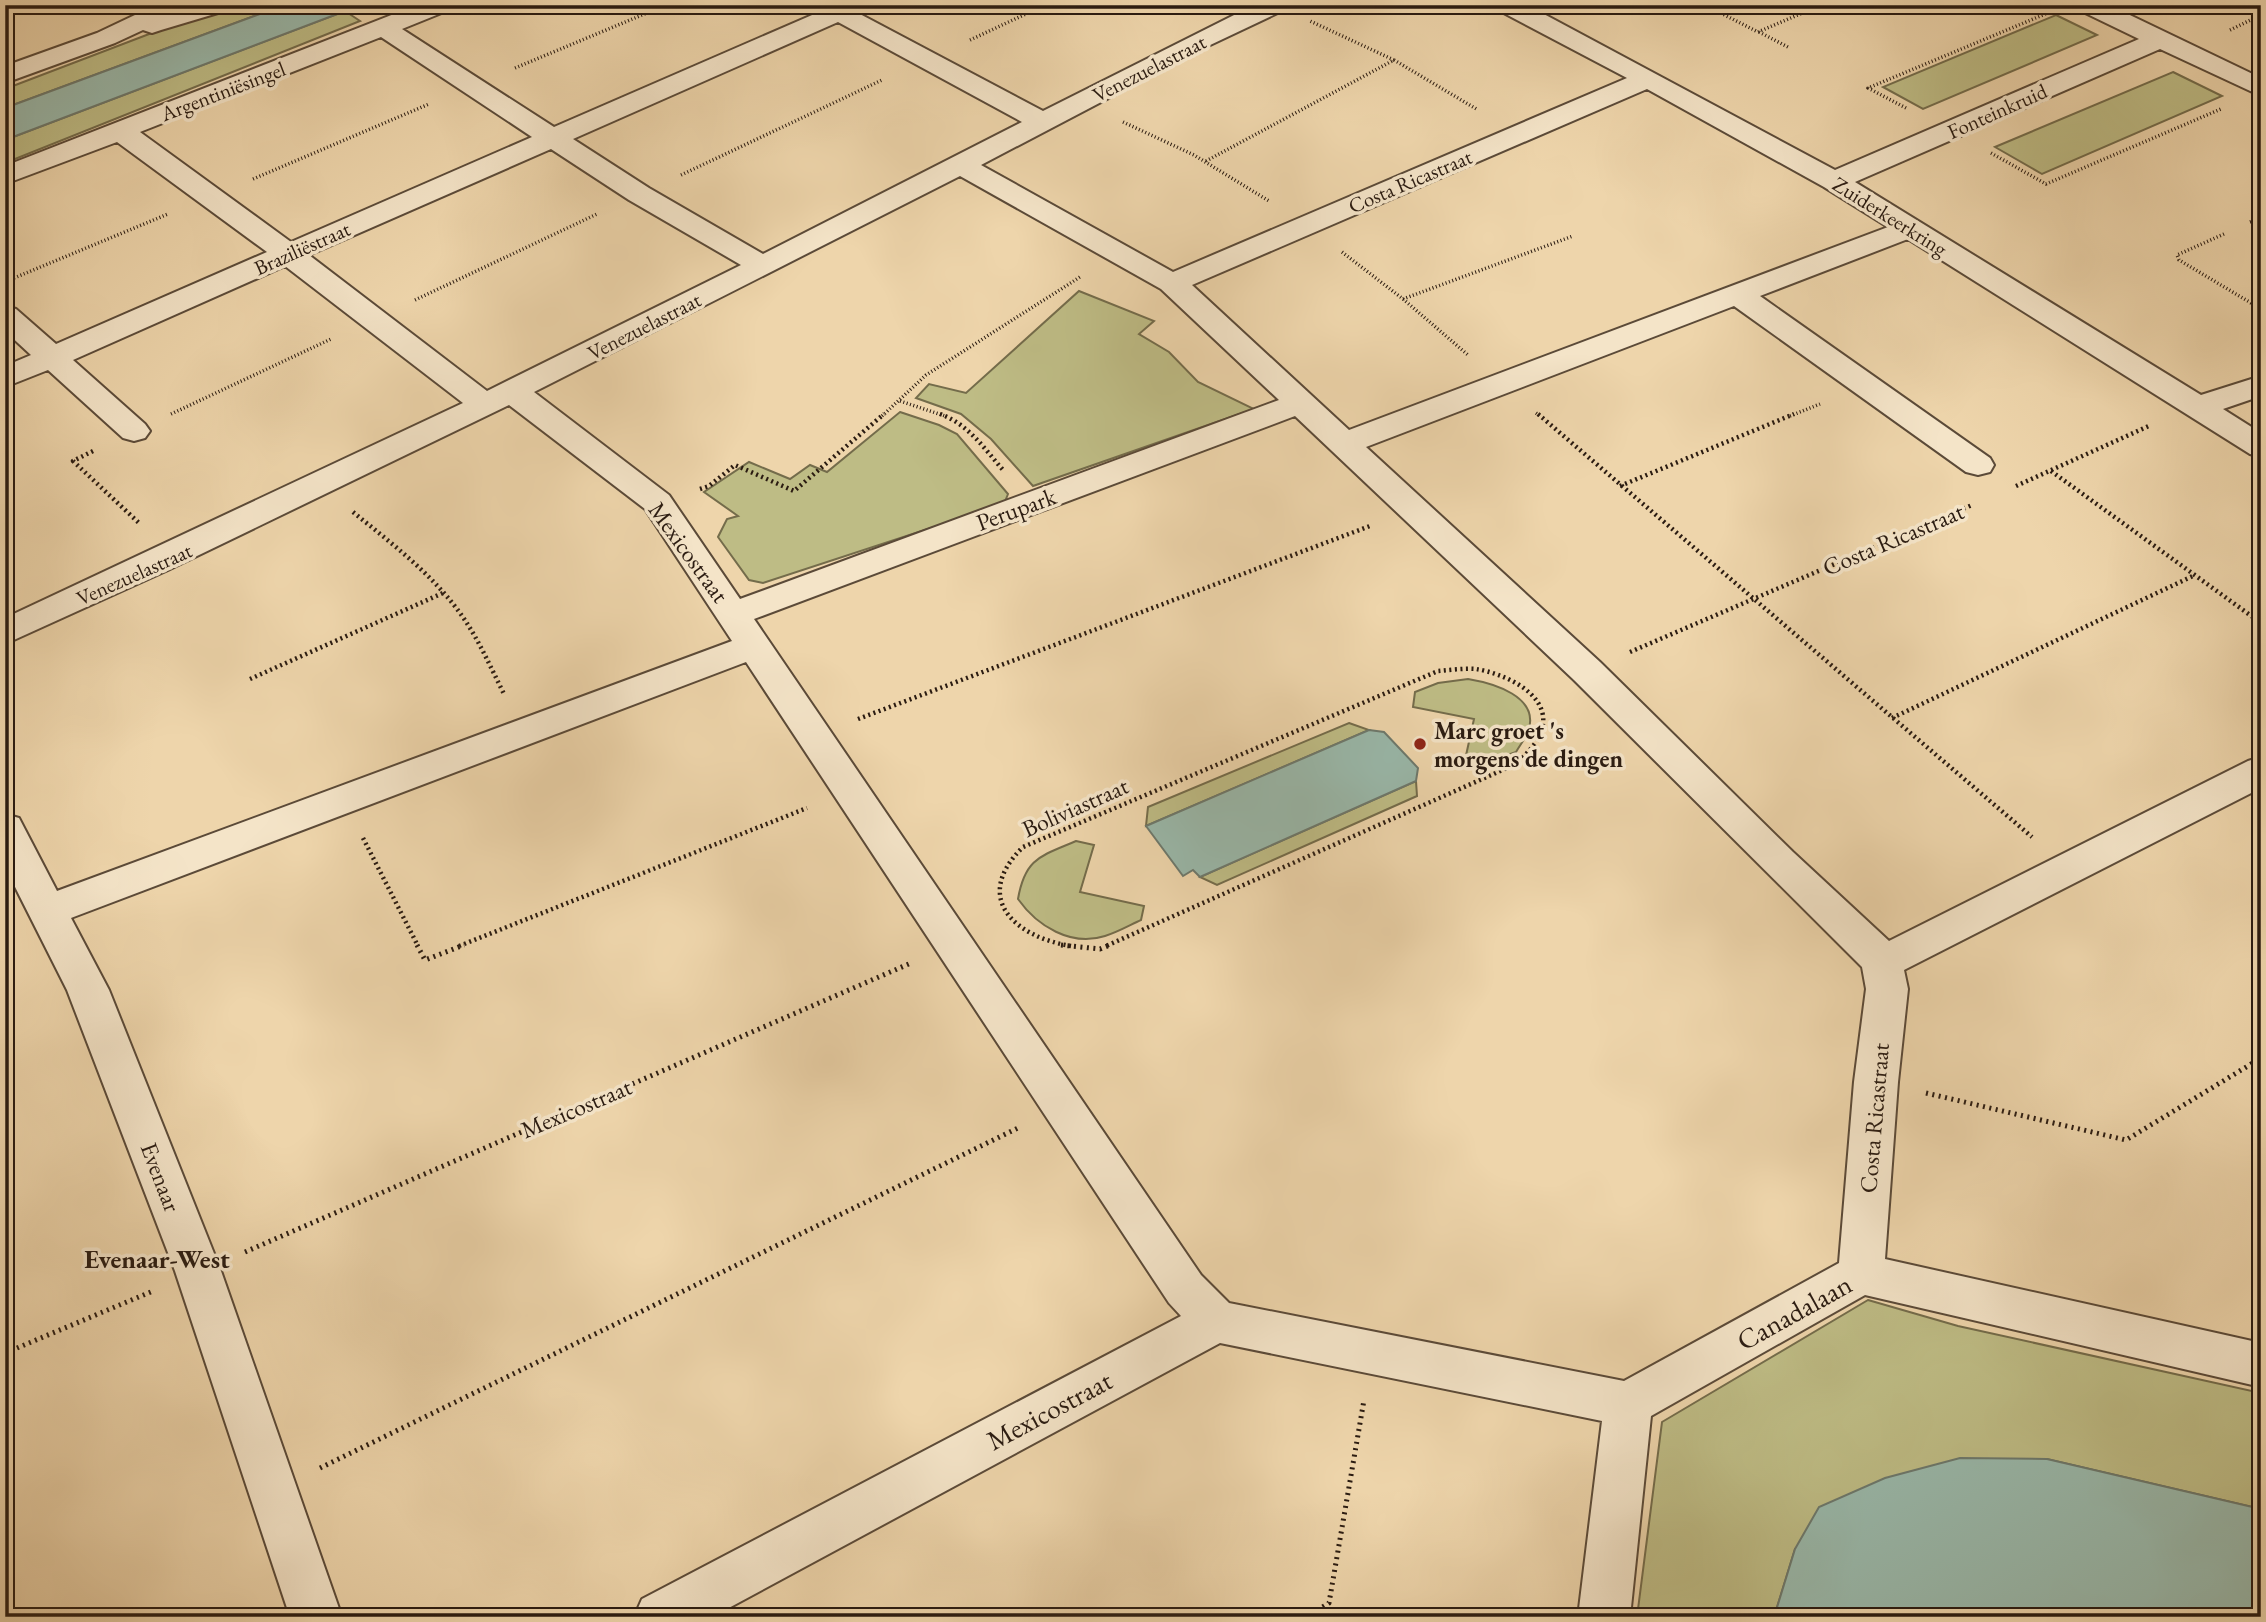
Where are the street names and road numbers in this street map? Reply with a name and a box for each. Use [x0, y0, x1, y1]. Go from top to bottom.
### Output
street label: Venezuelastraat [1088, 28, 1211, 108]
street label: Argentiniësingel [156, 55, 289, 128]
street label: Fonteinkruid [1943, 77, 2051, 145]
street label: Costa Ricastraat [1344, 143, 1476, 219]
street label: Zuiderkeerkring [1828, 170, 1953, 262]
street label: Braziliëstraat [250, 215, 355, 281]
street label: Venezuelastraat [583, 286, 706, 366]
street label: Perupark [972, 480, 1061, 538]
street label: Mexicostraat [642, 495, 736, 609]
street label: Costa Ricastraat [1818, 495, 1969, 583]
street label: Venezuelastraat [72, 536, 196, 612]
street label: Boliviastraat [1017, 770, 1133, 844]
street label: Costa Ricastraat [1852, 1041, 1896, 1194]
street label: Mexicostraat [516, 1071, 637, 1145]
street label: Evenaar [134, 1138, 188, 1216]
street label: Canadalaan [1730, 1266, 1858, 1358]
street label: Mexicostraat [980, 1362, 1118, 1458]

